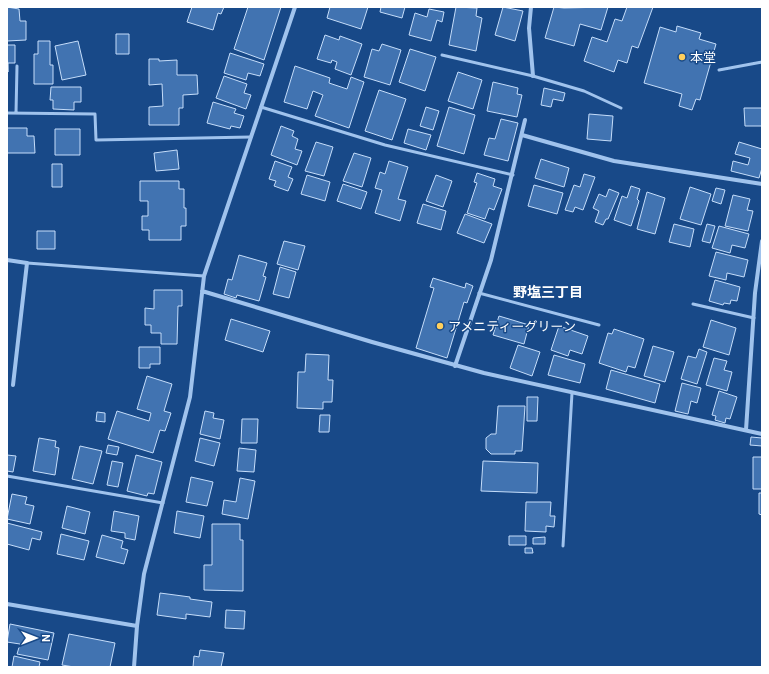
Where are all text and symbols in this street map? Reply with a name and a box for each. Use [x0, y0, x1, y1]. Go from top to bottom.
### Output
place label: 本堂 [690, 50, 716, 65]
marker: 本堂 [677, 52, 687, 62]
district label: 野塩三丁目 [513, 284, 583, 300]
place label: アメニティーグリーン [448, 319, 576, 334]
marker: アメニティーグリーン [435, 321, 445, 331]
north arrow [16, 618, 56, 658]
text: N [39, 634, 52, 642]

